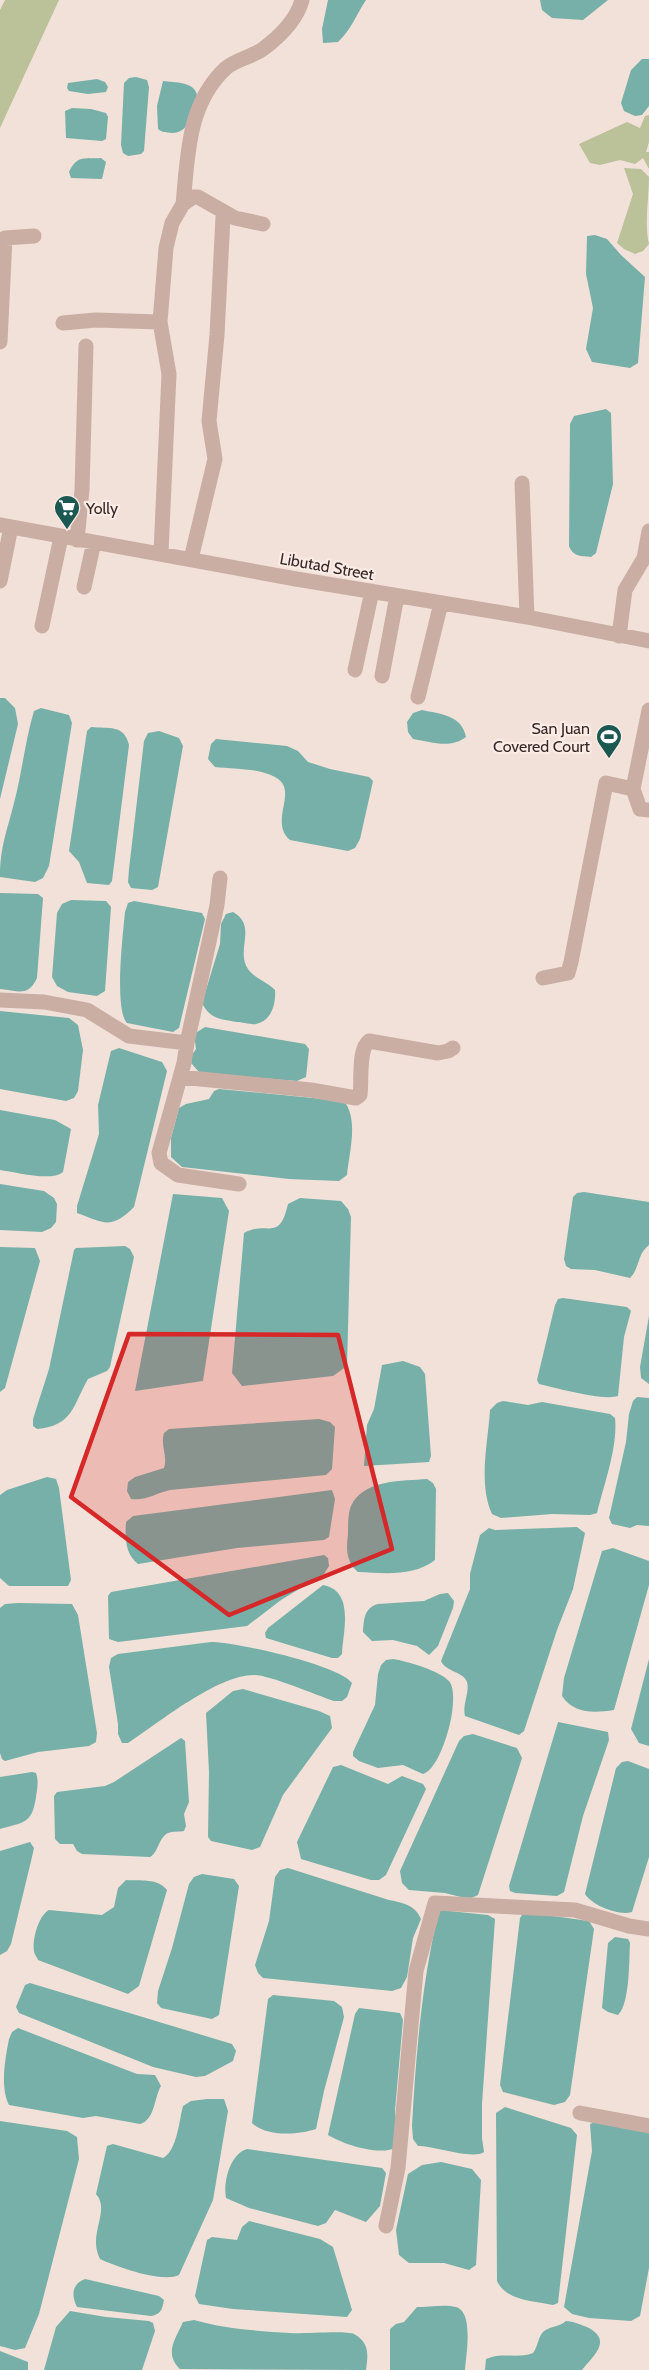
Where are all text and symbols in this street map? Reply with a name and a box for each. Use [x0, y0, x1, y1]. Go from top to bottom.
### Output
supermarket icon: Yolly [52, 493, 82, 531]
place label: Yolly [85, 499, 118, 518]
street label: Libutad Street [278, 549, 376, 584]
place label: San Juan Covered Court [493, 719, 591, 756]
sports icon: San Juan Covered Court [594, 722, 624, 760]

